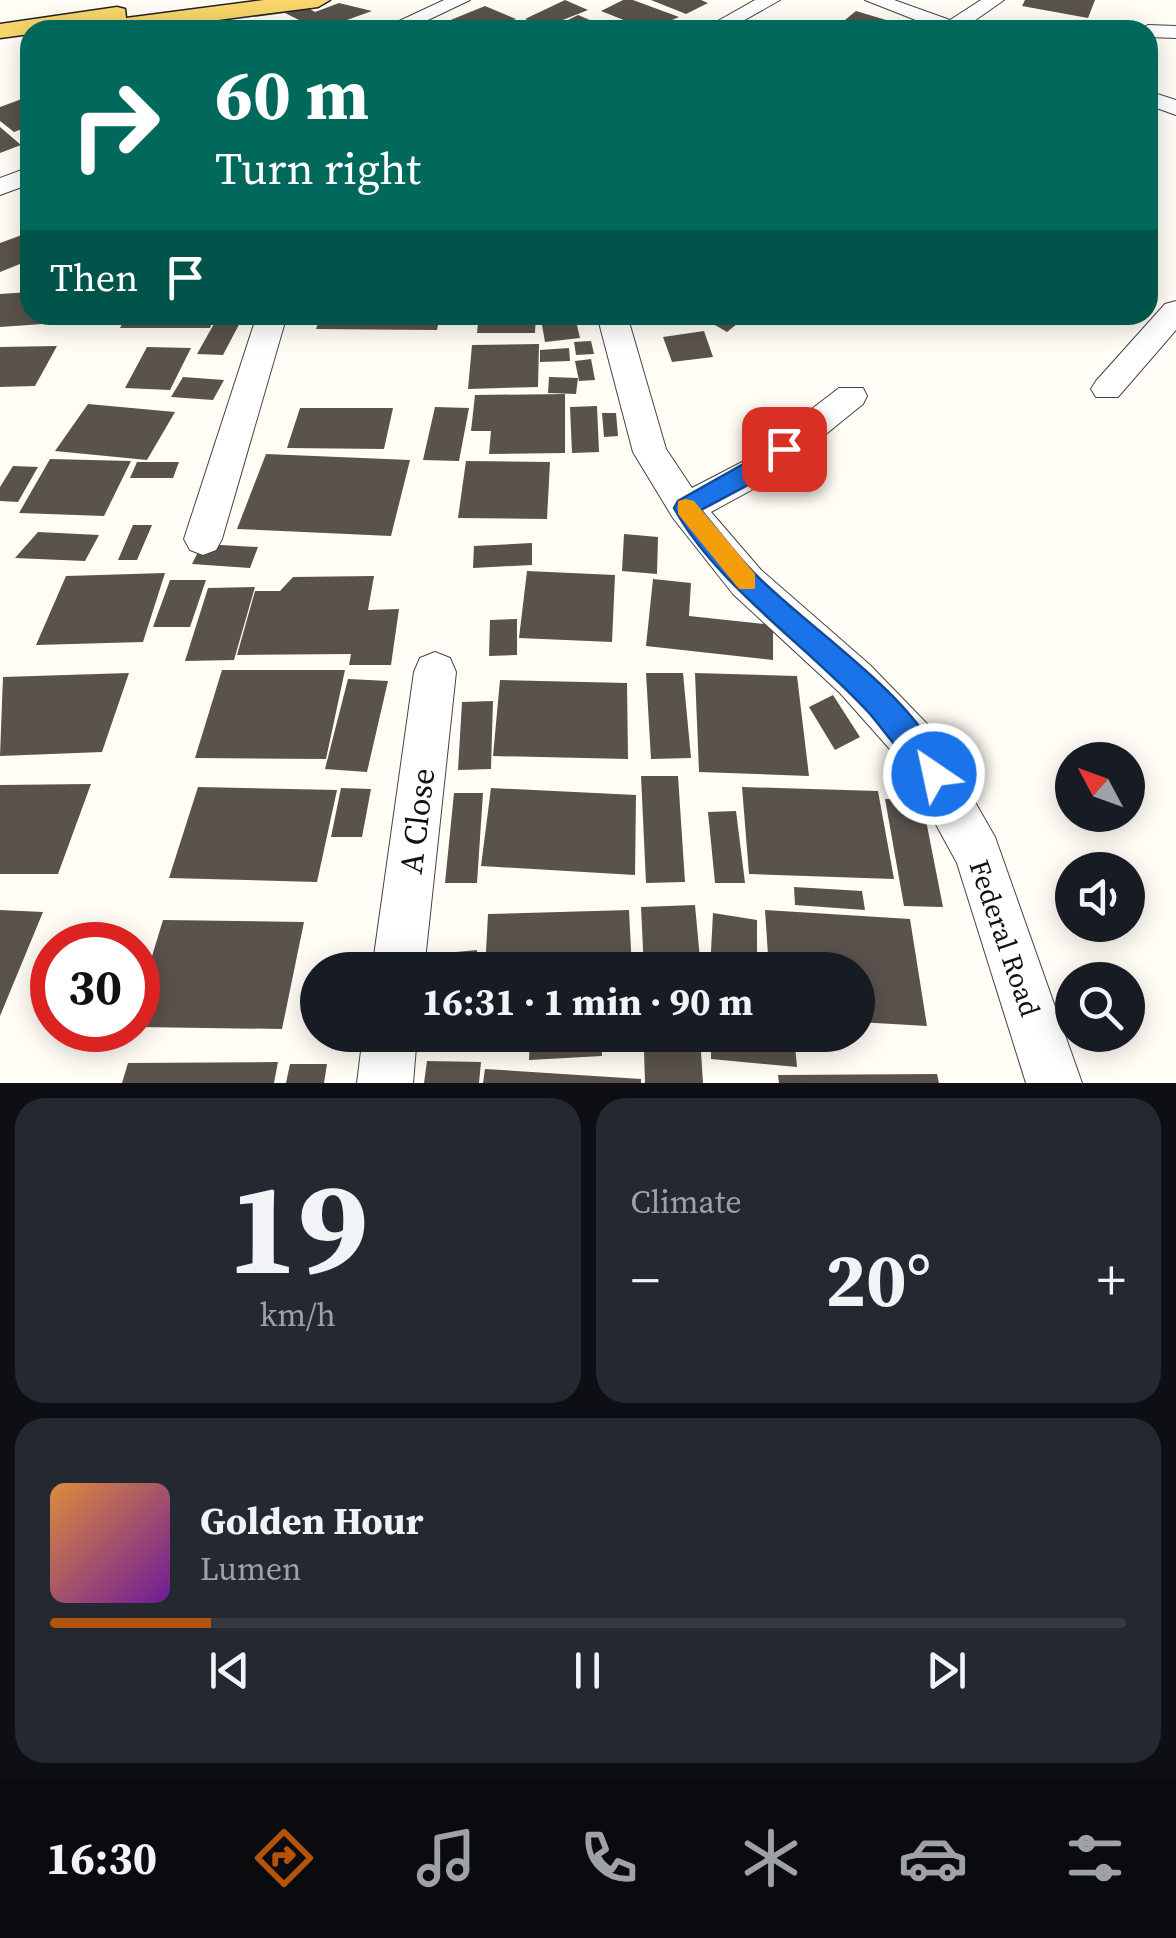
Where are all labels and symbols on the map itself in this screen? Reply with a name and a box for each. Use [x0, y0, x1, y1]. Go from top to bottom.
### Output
pin [742, 407, 827, 492]
position arrow [882, 722, 986, 826]
north arrow [1055, 742, 1145, 832]
street label: A Close [389, 766, 445, 876]
street label: Federal Road [960, 854, 1050, 1022]
speed limit sign: 30 [30, 922, 160, 1052]

